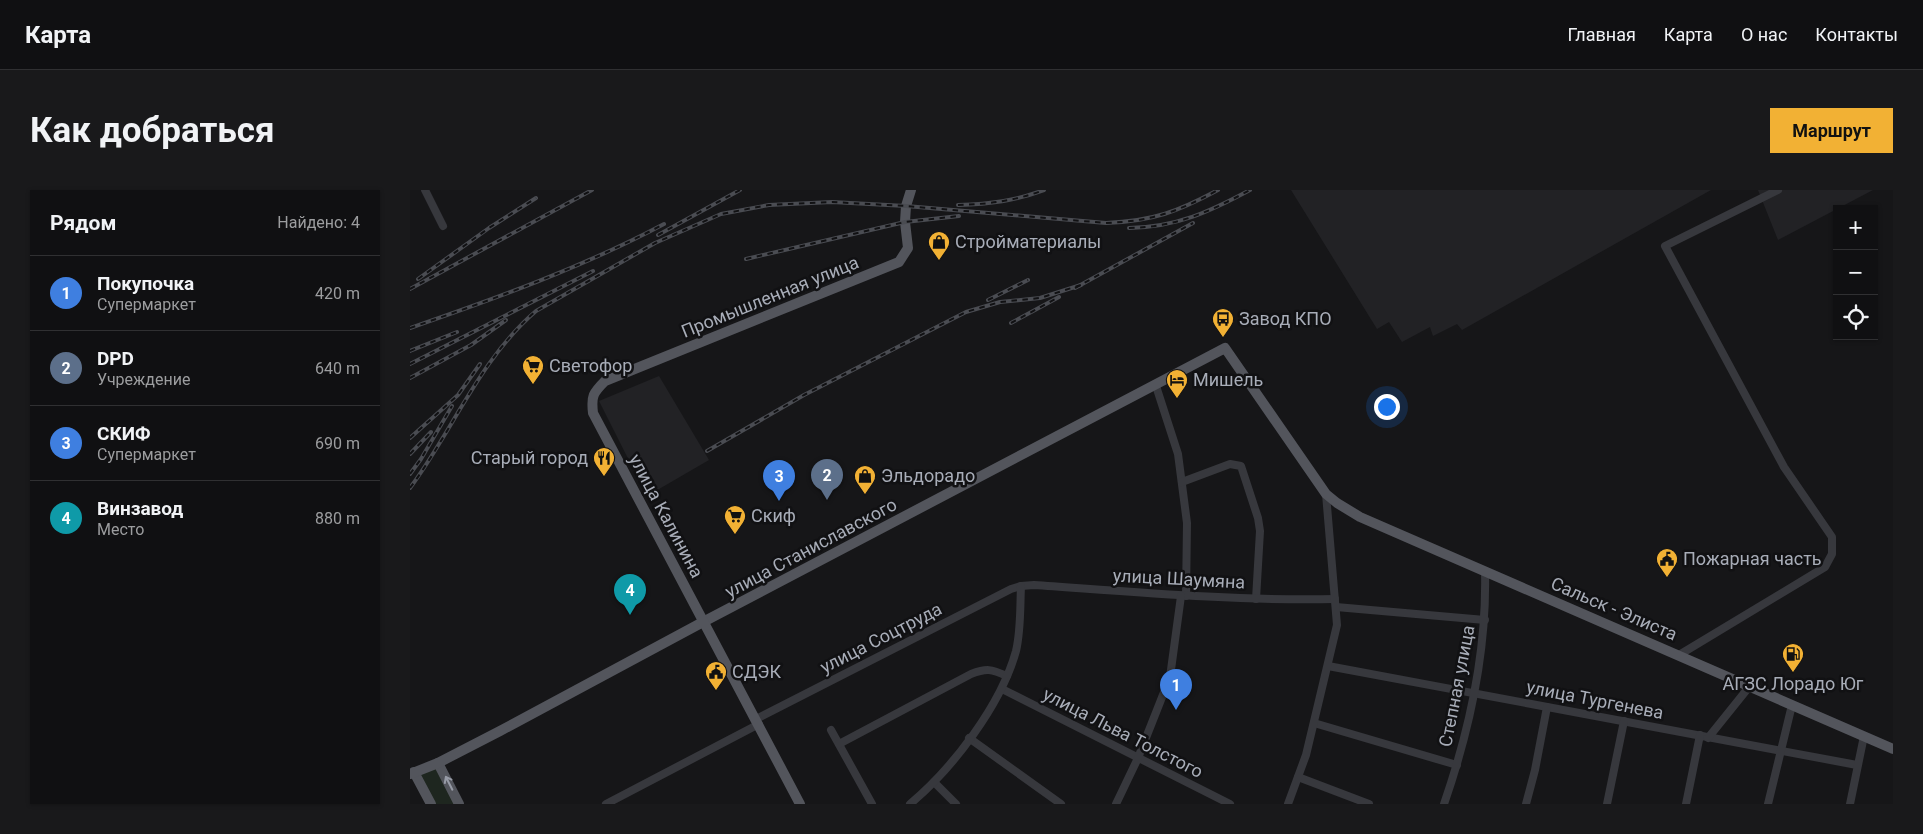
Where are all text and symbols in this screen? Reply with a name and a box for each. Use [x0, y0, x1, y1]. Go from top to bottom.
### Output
text: Карта [25, 21, 91, 49]
text: Главная [1567, 24, 1636, 45]
text: Карта [1664, 24, 1713, 45]
text: О нас [1741, 24, 1787, 45]
text: Контакты [1815, 24, 1898, 45]
button: Маршрут [1770, 108, 1893, 153]
text: Как добраться [30, 110, 275, 151]
map controls [1833, 205, 1878, 340]
button: + [1833, 205, 1878, 250]
text: Рядом [50, 211, 116, 235]
text: Найдено: 4 [277, 213, 360, 232]
shop icon: Стройматериалы [927, 230, 951, 261]
place label: Стройматериалы [955, 231, 1101, 252]
button: − [1833, 250, 1878, 295]
street label: Промышленная улица [678, 251, 862, 342]
text: Покупочка [97, 272, 194, 295]
text: 1 [61, 284, 71, 303]
text: 420 m [315, 284, 360, 303]
text: Супермаркет [97, 295, 196, 314]
button: locate [1833, 295, 1878, 340]
bus stop icon: Завод КПО [1211, 307, 1235, 338]
place label: Завод КПО [1239, 308, 1332, 329]
text: DPD [97, 347, 134, 370]
supermarket icon: Светофор [521, 354, 545, 385]
place label: Светофор [549, 355, 632, 376]
text: 2 [61, 359, 71, 378]
text: 640 m [315, 359, 360, 378]
hotel icon: Мишель [1165, 368, 1189, 399]
place label: Мишель [1193, 369, 1263, 390]
text: Учреждение [97, 370, 190, 389]
your location [1374, 394, 1400, 420]
text: СКИФ [97, 422, 151, 445]
text: 3 [61, 434, 71, 453]
text: 690 m [315, 434, 360, 453]
text: Супермаркет [97, 445, 196, 464]
restaurant icon: Старый город [592, 446, 616, 477]
place label: Старый город [471, 447, 588, 468]
street label: улица Калинина [625, 450, 708, 581]
pin: 2 [811, 459, 843, 500]
pin: 3 [763, 460, 795, 501]
shop icon: Эльдорадо [853, 464, 877, 495]
place label: Эльдорадо [881, 465, 975, 486]
street label: улица Станиславского [721, 493, 900, 602]
text: Винзавод [97, 497, 183, 520]
supermarket icon: Скиф [723, 504, 747, 535]
place label: Скиф [751, 505, 796, 526]
text: 4 [61, 509, 71, 528]
text: 880 m [315, 509, 360, 528]
text: Место [97, 520, 144, 539]
public building icon: Пожарная часть [1655, 547, 1679, 578]
place label: Пожарная часть [1683, 548, 1822, 569]
street label: улица Шаумяна [1112, 565, 1246, 592]
street label: Сальск - Элиста [1548, 572, 1681, 645]
pin: 4 [614, 574, 646, 615]
street label: улица Соцтруда [816, 598, 945, 677]
street label: Степная улица [1434, 623, 1479, 749]
fuel station icon: АГЗС Лорадо Юг [1781, 642, 1805, 673]
public building icon: СДЭК [704, 660, 728, 691]
place label: СДЭК [732, 661, 781, 682]
pin: 1 [1160, 669, 1192, 710]
place label: АГЗС Лорадо Юг [1723, 673, 1864, 694]
street label: улица Тургенева [1525, 676, 1665, 723]
street label: улица Льва Толстого [1040, 683, 1207, 782]
one-way arrow [444, 776, 454, 791]

